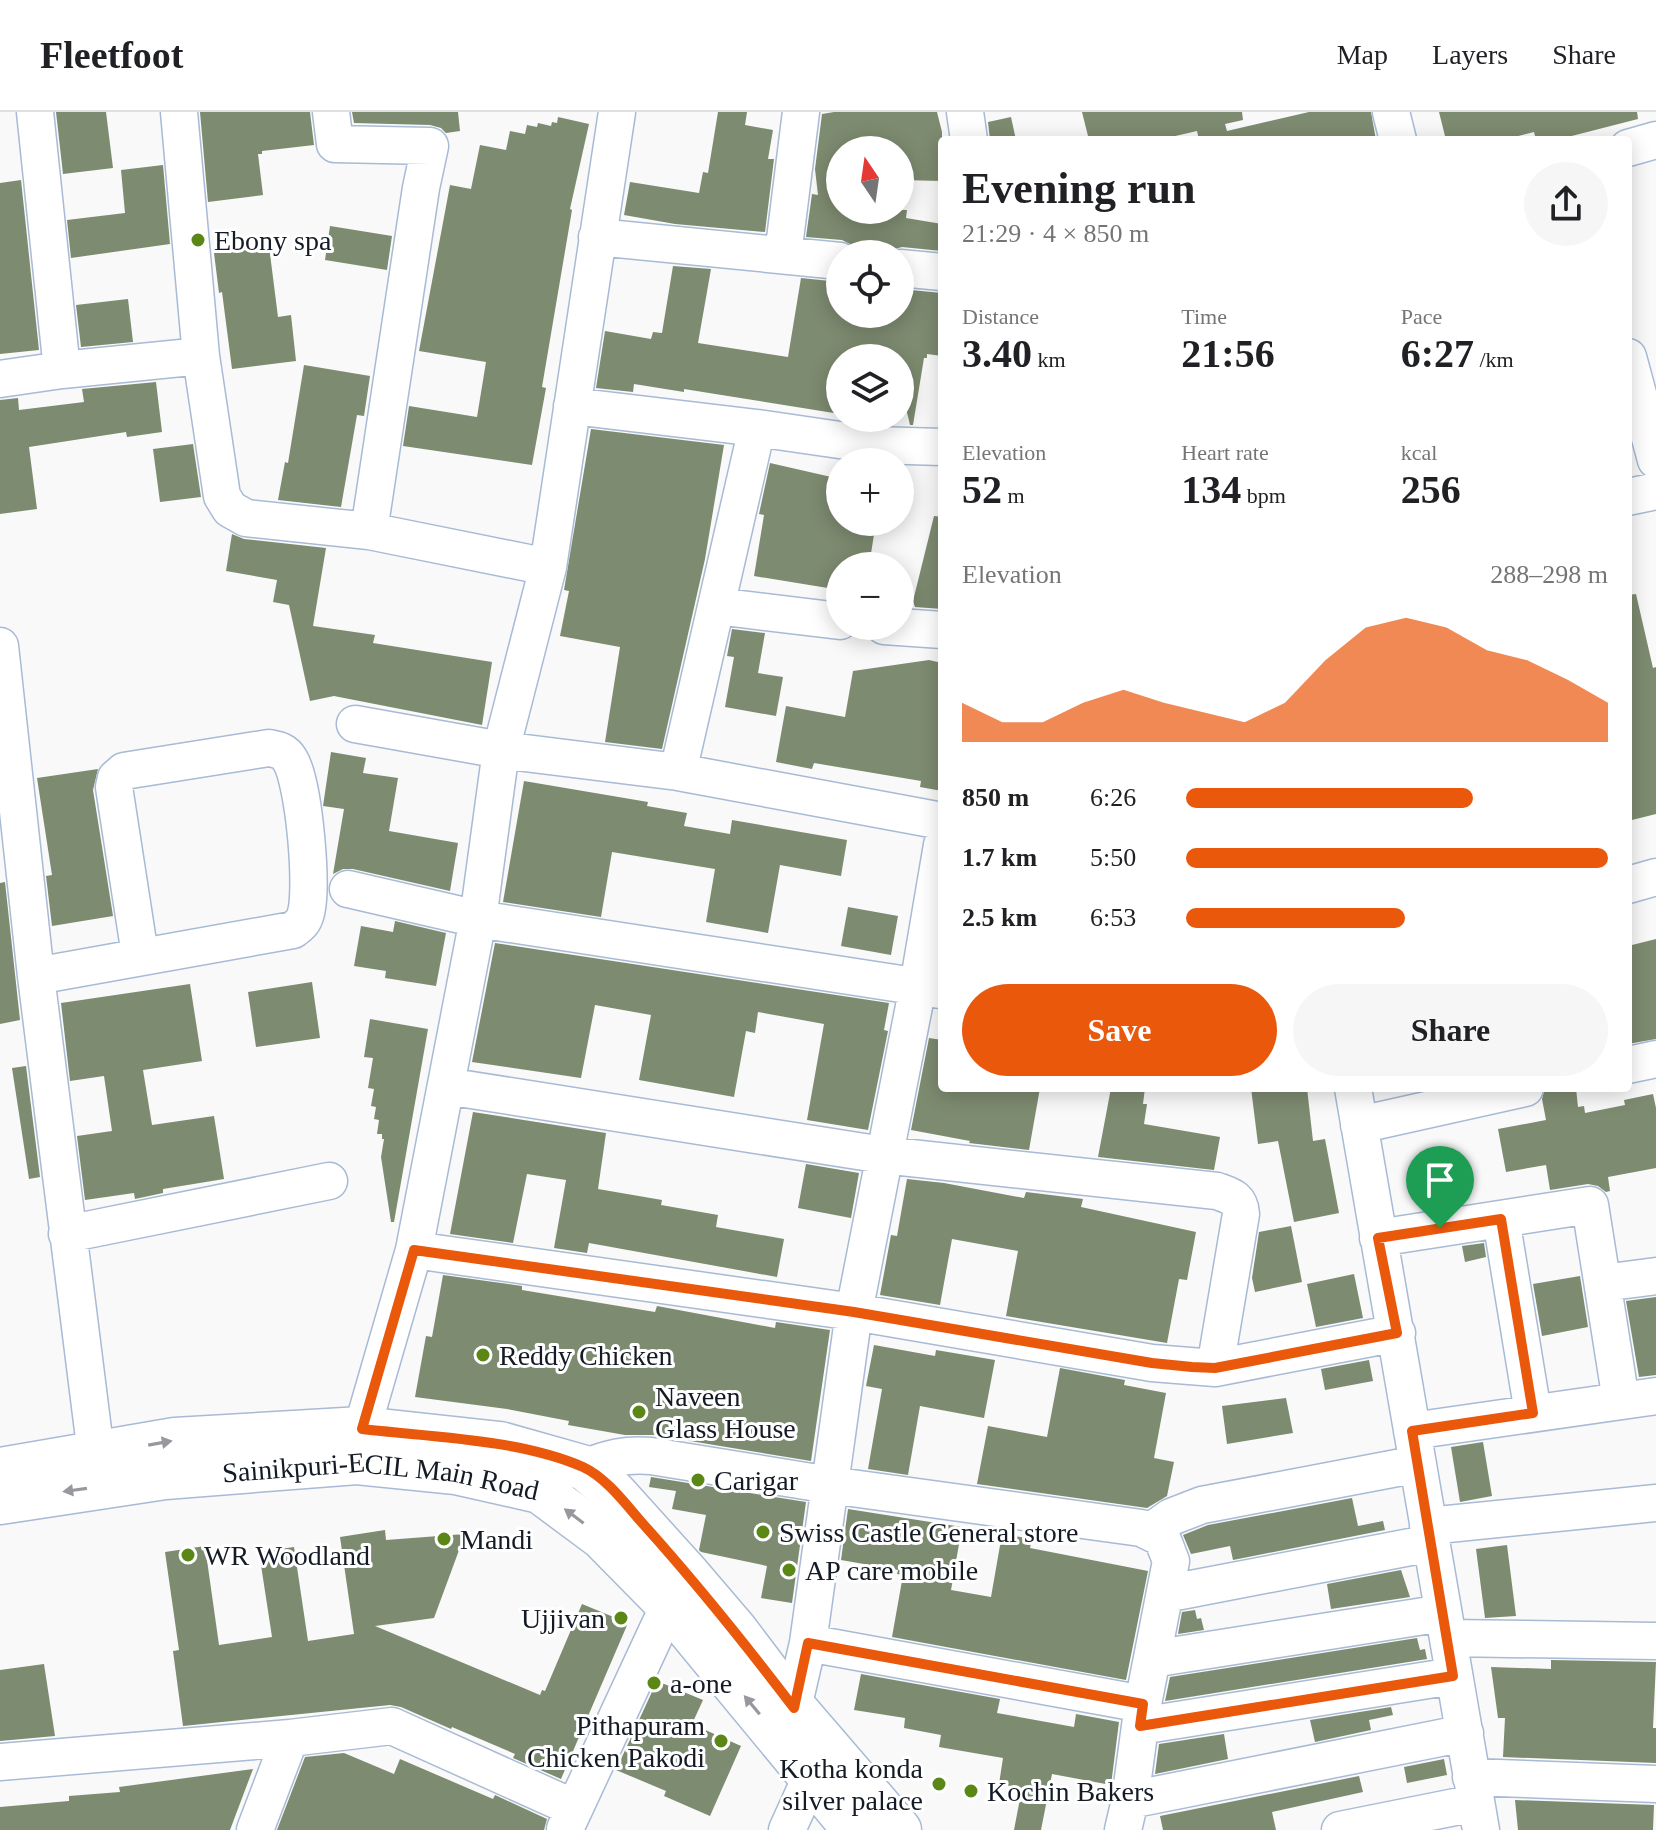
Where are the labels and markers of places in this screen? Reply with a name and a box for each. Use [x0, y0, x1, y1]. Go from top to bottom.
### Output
place label: Ebony spa [214, 225, 332, 256]
marker: Ebony spa [189, 231, 207, 249]
pin [1406, 1146, 1474, 1228]
place label: Reddy Chicken [499, 1340, 672, 1371]
marker: Reddy Chicken [474, 1346, 492, 1364]
place label: Naveen Glass House [655, 1381, 796, 1444]
marker: Naveen Glass House [630, 1403, 648, 1421]
place label: Carigar [714, 1465, 799, 1496]
marker: Carigar [689, 1471, 707, 1489]
place label: Swiss Castle General store [779, 1517, 1078, 1548]
marker: Swiss Castle General store [754, 1523, 772, 1541]
place label: Mandi [460, 1524, 533, 1555]
marker: Mandi [435, 1530, 453, 1548]
place label: WR Woodland [204, 1540, 370, 1571]
marker: WR Woodland [179, 1546, 197, 1564]
place label: AP care mobile [805, 1555, 978, 1586]
marker: AP care mobile [780, 1561, 798, 1579]
place label: Ujjivan [521, 1603, 605, 1634]
marker: Ujjivan [612, 1609, 630, 1627]
place label: a-one [670, 1668, 732, 1699]
marker: a-one [645, 1674, 663, 1692]
place label: Pithapuram Chicken Pakodi [527, 1710, 705, 1773]
marker: Pithapuram Chicken Pakodi [712, 1732, 730, 1750]
place label: Kotha konda silver palace [779, 1753, 924, 1816]
marker: Kotha konda silver palace [930, 1775, 948, 1793]
place label: Kochin Bakers [987, 1776, 1154, 1807]
marker: Kochin Bakers [962, 1782, 980, 1800]

